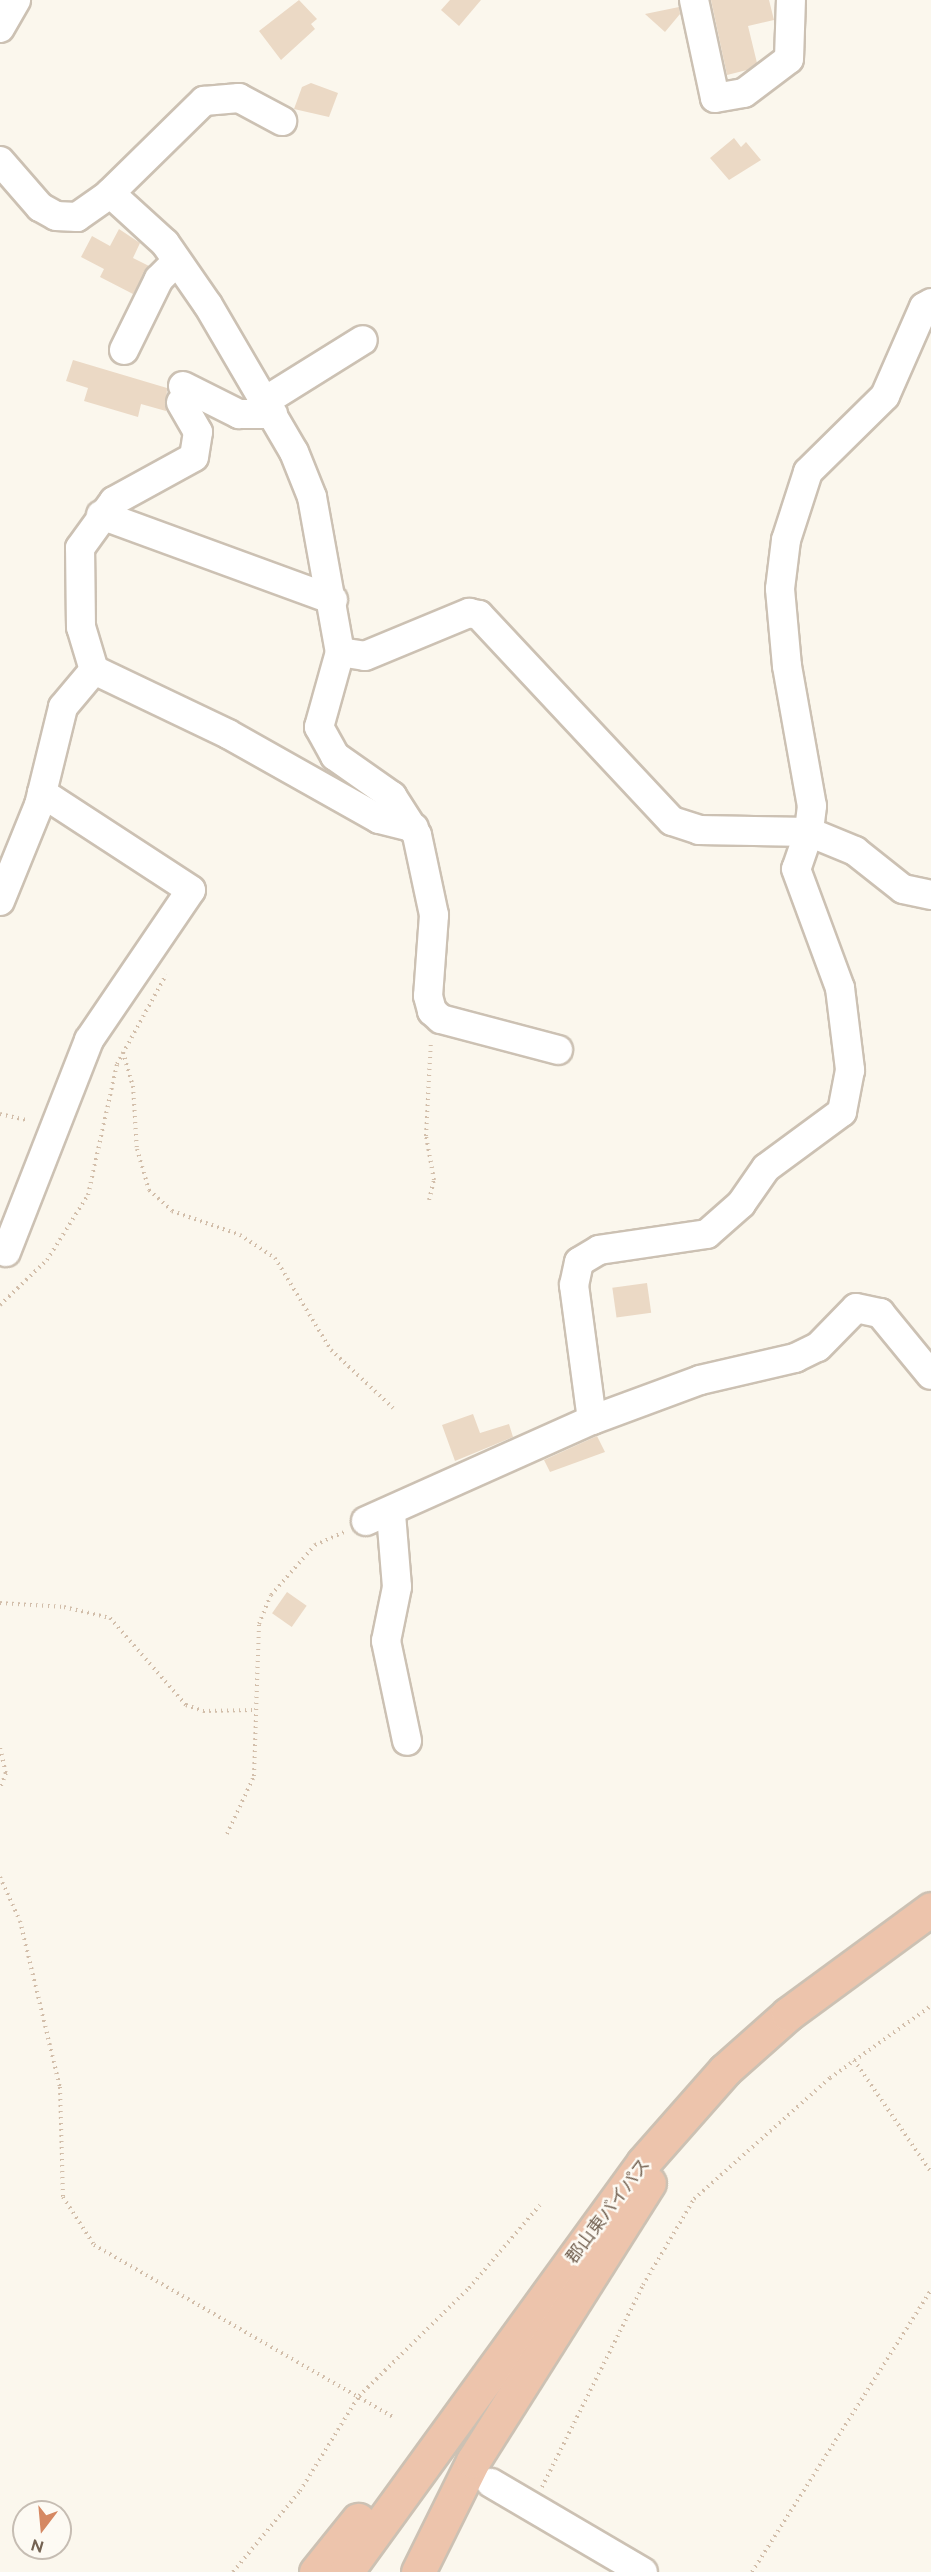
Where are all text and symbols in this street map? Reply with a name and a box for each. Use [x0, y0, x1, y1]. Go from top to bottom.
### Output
street label: 郡山東バイパス [561, 2154, 655, 2268]
north arrow [12, 2500, 72, 2560]
text: N [29, 2535, 46, 2557]

